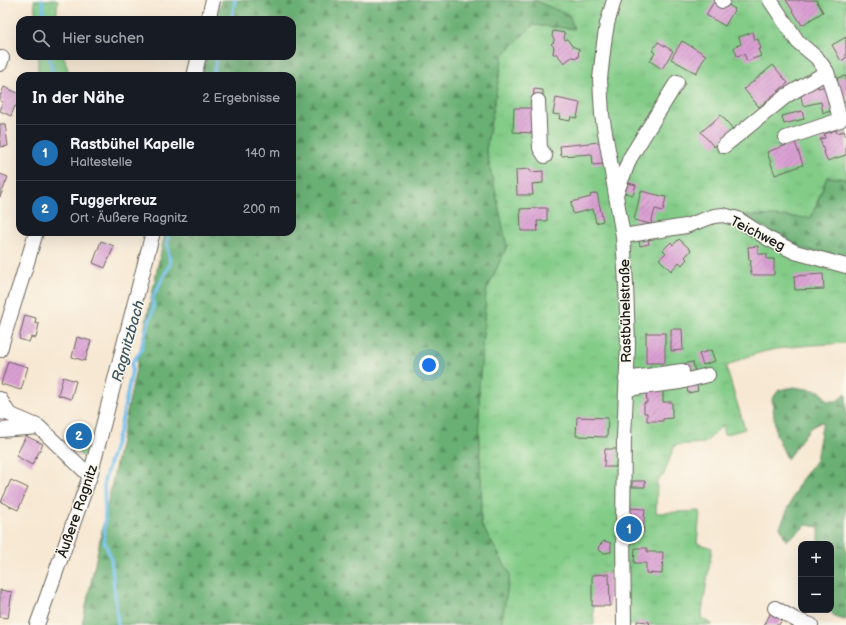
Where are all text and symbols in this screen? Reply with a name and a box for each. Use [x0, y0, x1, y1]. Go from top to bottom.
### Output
search box [16, 16, 296, 60]
icon: search [30, 27, 52, 49]
text: Hier suchen [62, 29, 144, 48]
text: In der Nähe [32, 88, 125, 108]
text: 2 Ergebnisse [202, 90, 280, 106]
text: Rastbühel Kapelle [70, 135, 195, 154]
text: 1 [42, 145, 48, 161]
text: 140 m [245, 145, 280, 161]
text: Haltestelle [70, 154, 132, 170]
text: Fuggerkreuz [70, 191, 157, 210]
text: 2 [41, 201, 49, 217]
text: 200 m [243, 201, 280, 217]
text: Ort · Äußere Ragnitz [70, 210, 187, 226]
street label: Teichweg [728, 212, 788, 254]
street label: Rastbühelstraße [616, 259, 635, 363]
water label: Ragnitzbach [108, 298, 149, 384]
your location [419, 355, 439, 375]
pin: 2 [66, 421, 92, 451]
street label: Äußere Ragnitz [54, 462, 101, 560]
pin: 1 [616, 514, 642, 544]
map controls [798, 541, 834, 613]
button: + [798, 541, 834, 577]
button: − [798, 577, 834, 613]

